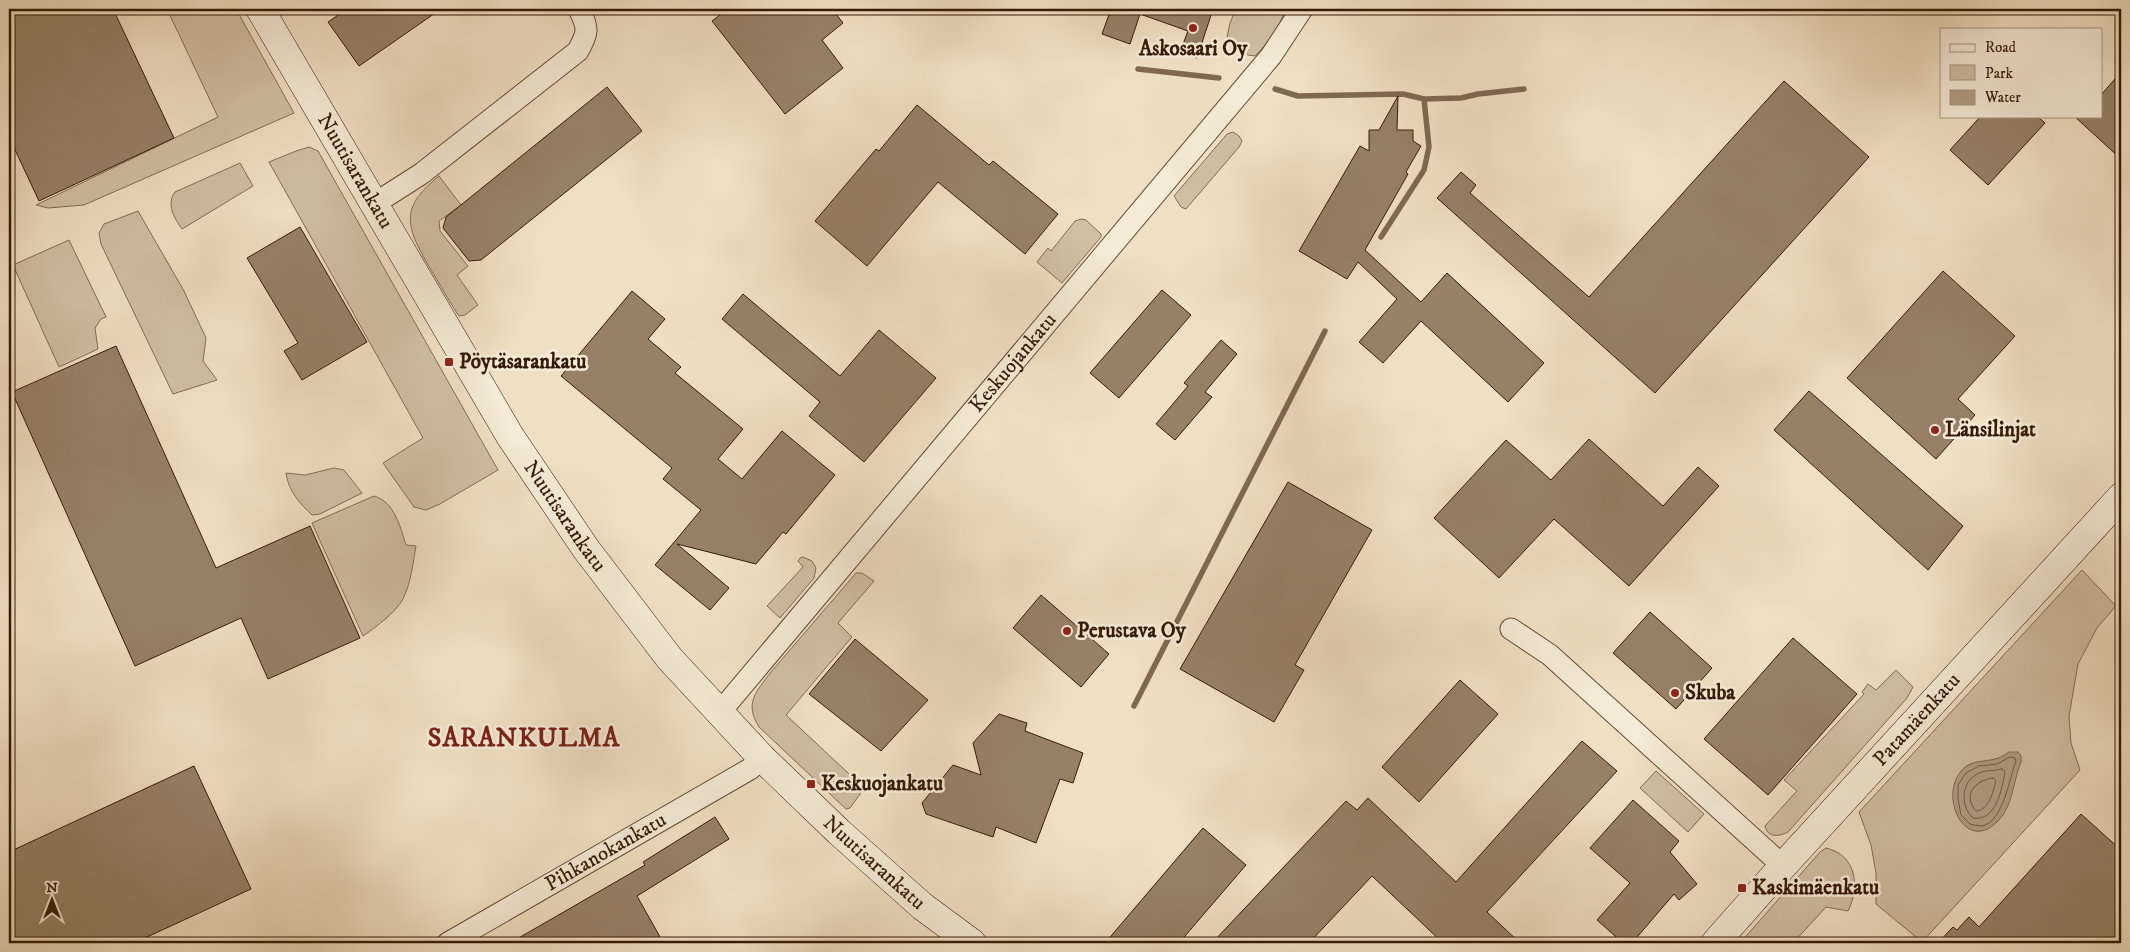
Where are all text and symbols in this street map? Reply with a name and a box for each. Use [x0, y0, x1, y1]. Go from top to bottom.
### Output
marker: Askosaari Oy [1187, 22, 1199, 34]
legend [1940, 28, 2102, 118]
place label: Askosaari Oy [1138, 36, 1248, 62]
text: Road [1985, 38, 2017, 57]
text: Park [1985, 64, 2014, 83]
text: Water [1984, 88, 2021, 107]
street label: Nuutisarankatu [311, 109, 399, 234]
street label: Keskuojankatu [964, 308, 1063, 418]
place label: Pöytäsarankatu [459, 349, 586, 375]
marker: Pöytäsarankatu [443, 356, 455, 368]
place label: Länsilinjat [1945, 417, 2036, 444]
marker: Länsilinjat [1929, 424, 1941, 436]
street label: Nuutisarankatu [517, 456, 612, 577]
place label: Perustava Oy [1077, 618, 1187, 644]
marker: Perustava Oy [1061, 625, 1073, 637]
street label: Patamäenkatu [1868, 668, 1966, 772]
place label: Skuba [1685, 680, 1736, 706]
marker: Skuba [1669, 687, 1681, 699]
district label: SARANKULMA [428, 722, 621, 755]
place label: Keskuojankatu [821, 771, 943, 798]
marker: Keskuojankatu [805, 778, 817, 790]
street label: Pihkanokankatu [540, 807, 671, 897]
street label: Nuutisarankatu [817, 810, 931, 916]
north arrow [28, 874, 78, 924]
place label: Kaskimäenkatu [1752, 875, 1879, 901]
text: N [46, 879, 58, 897]
marker: Kaskimäenkatu [1736, 882, 1748, 894]

